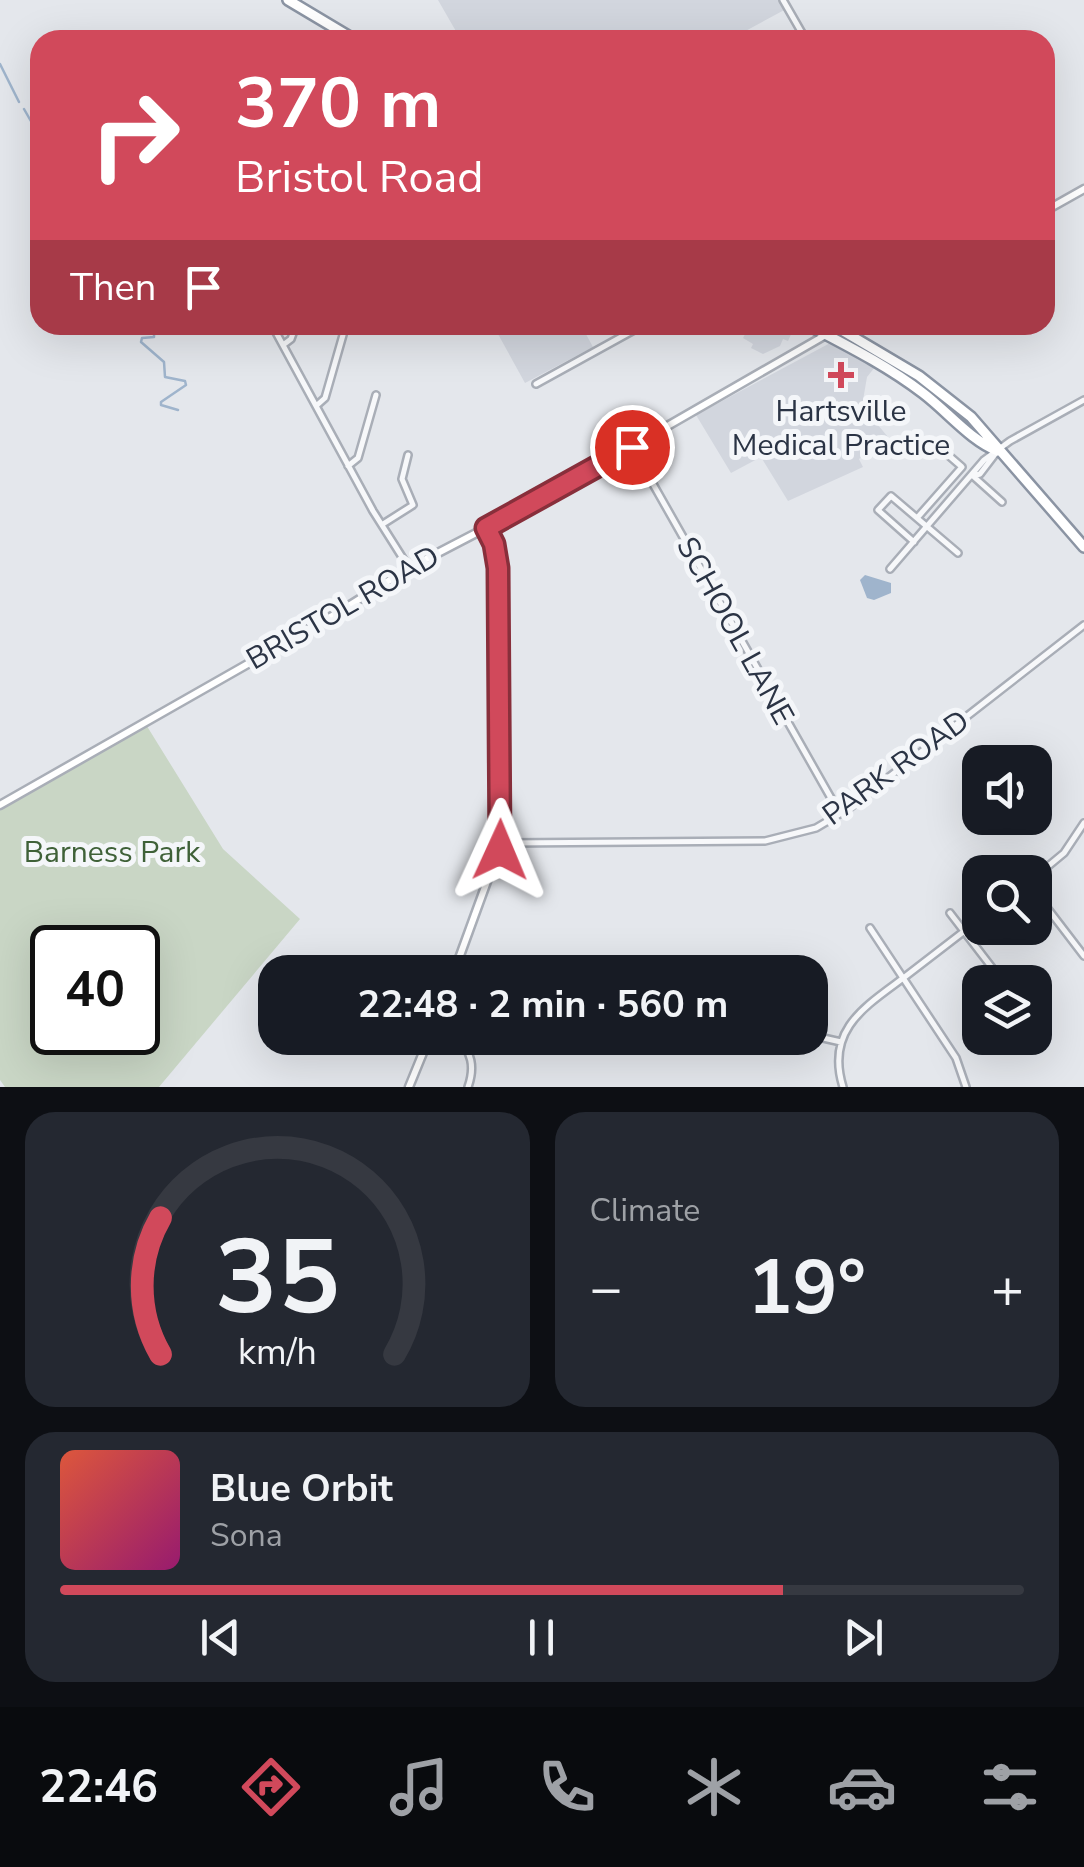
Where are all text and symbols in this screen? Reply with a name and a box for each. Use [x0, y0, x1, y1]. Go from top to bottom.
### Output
text: 370 m [235, 56, 441, 152]
icon: right [70, 70, 200, 200]
text: Bristol Road [235, 147, 484, 208]
icon: arrive [176, 260, 231, 315]
text: Then [70, 262, 156, 313]
marker: Hartsville Medical Practice [828, 362, 854, 388]
place label: Hartsville Medical Practice [732, 391, 950, 466]
pin [590, 405, 675, 490]
icon: arrive [605, 420, 660, 475]
street label: SCHOOL LANE [666, 530, 804, 732]
street label: BRISTOL ROAD [239, 536, 447, 680]
street label: PARK ROAD [814, 701, 978, 835]
map controls [962, 745, 1052, 1055]
button: sound [962, 745, 1052, 835]
position arrow [448, 798, 552, 902]
park label: Barness Park [24, 832, 201, 873]
button: search [962, 855, 1052, 945]
speed limit sign: 40 [30, 925, 160, 1055]
button: layers [962, 965, 1052, 1055]
text: 22:48 · 2 min · 560 m [358, 979, 728, 1030]
text: Climate [590, 1189, 700, 1232]
text: 35 [215, 1207, 340, 1349]
text: 19° [748, 1237, 866, 1339]
text: − [590, 1251, 623, 1326]
text: + [991, 1251, 1024, 1326]
text: km/h [238, 1328, 317, 1377]
text: Blue Orbit [210, 1463, 393, 1514]
text: Sona [210, 1514, 283, 1557]
icon: previous [193, 1610, 248, 1665]
icon: pause [514, 1610, 569, 1665]
icon: next [836, 1610, 891, 1665]
icon: directions [236, 1752, 306, 1822]
icon: music [384, 1752, 454, 1822]
icon: phone [532, 1752, 602, 1822]
icon: climate [679, 1752, 749, 1822]
icon: car [827, 1752, 897, 1822]
icon: filters [975, 1752, 1045, 1822]
text: 22:46 [39, 1757, 158, 1818]

